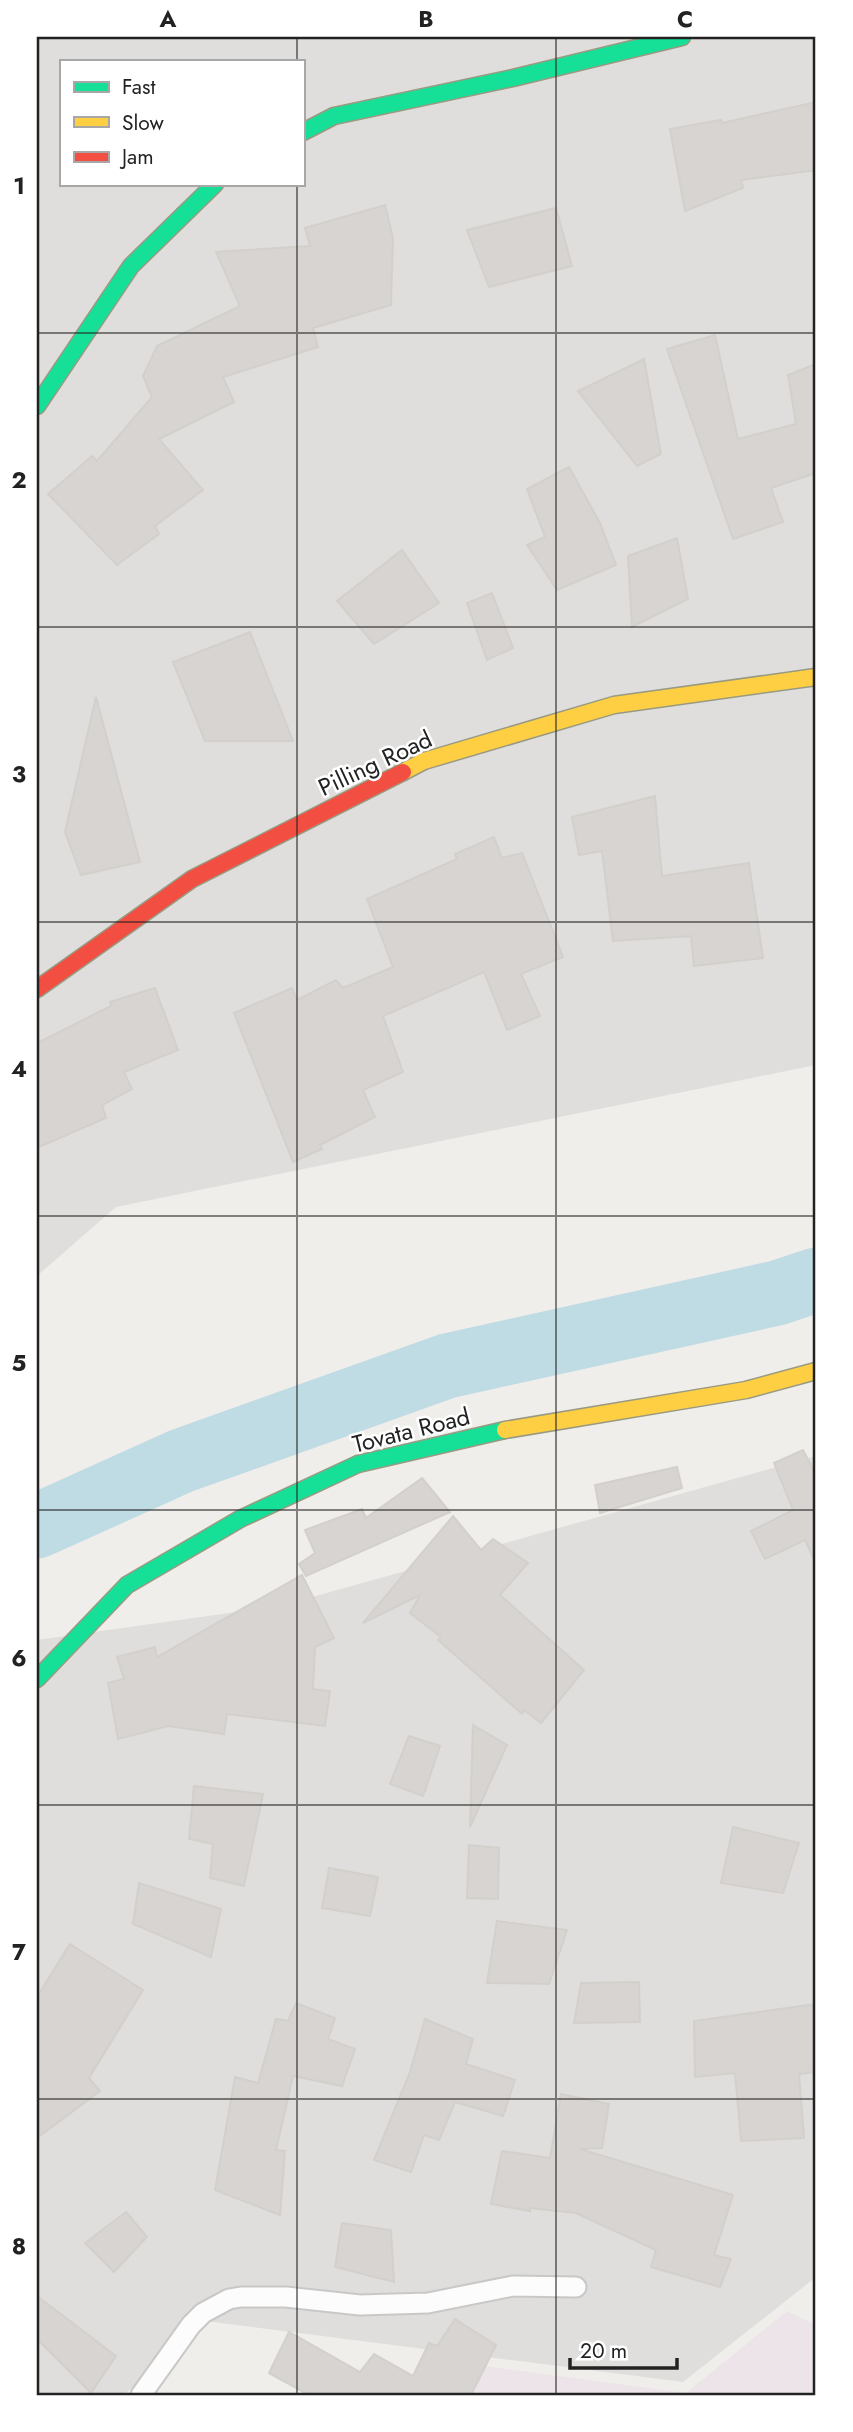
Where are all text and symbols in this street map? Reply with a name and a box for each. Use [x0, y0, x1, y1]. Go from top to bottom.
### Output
text: A [159, 2, 177, 36]
text: B [418, 2, 434, 36]
text: C [677, 2, 693, 36]
legend [60, 60, 304, 186]
text: Fast [122, 72, 155, 102]
text: Slow [122, 108, 164, 138]
text: Jam [119, 142, 154, 172]
text: 1 [13, 169, 25, 203]
text: 2 [11, 463, 27, 497]
street label: Pilling Road [312, 721, 438, 805]
text: 3 [12, 757, 26, 791]
text: 4 [11, 1052, 27, 1086]
text: 5 [12, 1346, 26, 1380]
street label: Tovata Road [349, 1399, 473, 1461]
text: 6 [11, 1641, 27, 1675]
text: 7 [12, 1935, 26, 1969]
text: 8 [12, 2229, 26, 2263]
scale bar [570, 2327, 676, 2371]
text: 20 m [580, 2336, 627, 2366]

